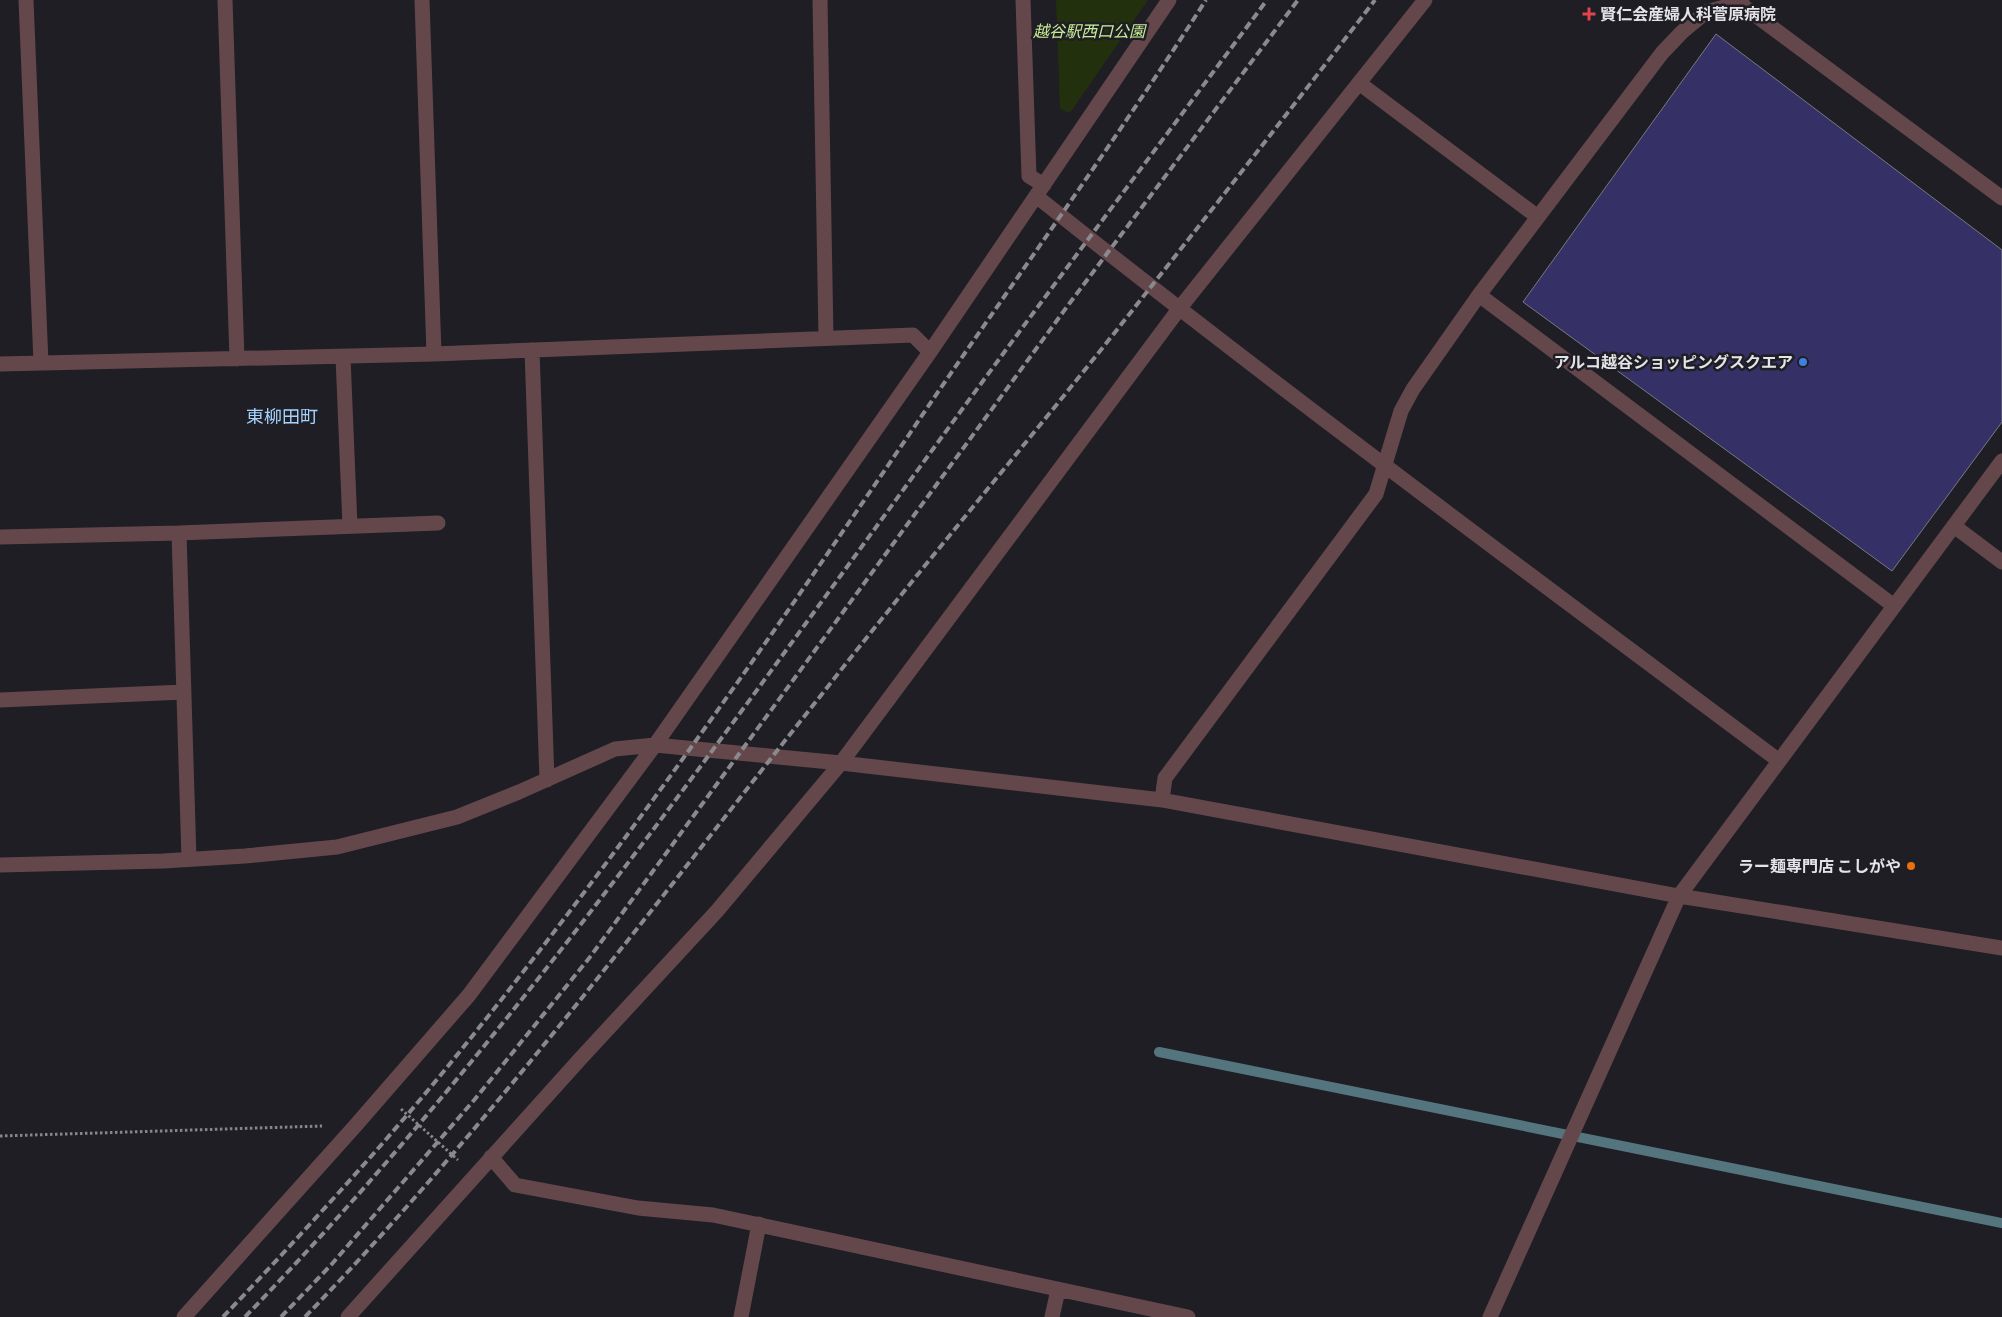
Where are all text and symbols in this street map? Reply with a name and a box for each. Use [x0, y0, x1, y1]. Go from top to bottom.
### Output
place label: 賢仁会産婦人科菅原病院 [1600, 5, 1776, 24]
marker: 賢仁会産婦人科菅原病院 [1582, 7, 1596, 21]
park label: 越谷駅西口公園 [1033, 22, 1147, 41]
place label: アルコ越谷ショッピングスクエア [1553, 353, 1793, 372]
marker: アルコ越谷ショッピングスクエア [1797, 356, 1809, 368]
district label: 東柳田町 [246, 406, 318, 428]
place label: ラー麺専門店 こしがや [1738, 857, 1901, 876]
marker: ラー麺専門店 こしがや [1905, 860, 1917, 872]

